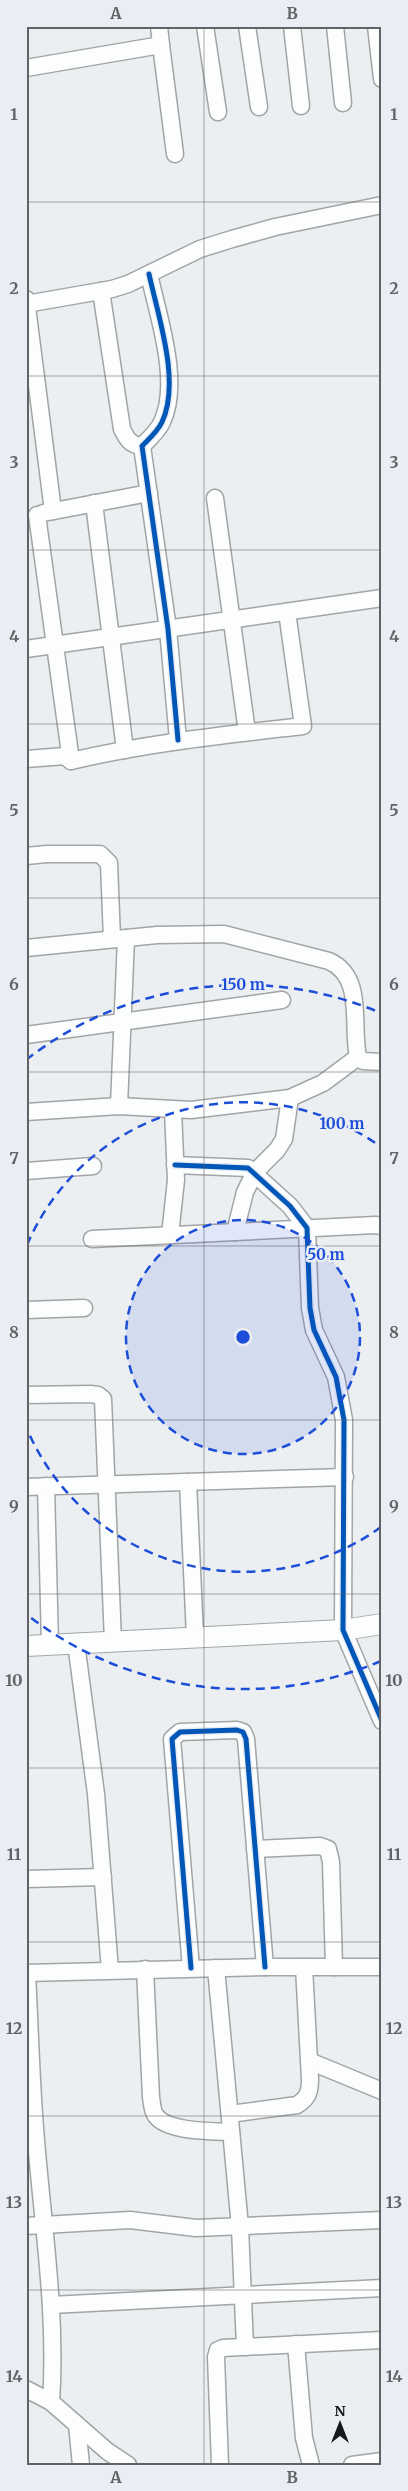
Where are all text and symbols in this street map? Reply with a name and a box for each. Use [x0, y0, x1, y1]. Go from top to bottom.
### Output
text: A [109, 3, 122, 23]
text: B [286, 3, 298, 23]
text: 1 [10, 104, 18, 124]
text: 1 [390, 104, 398, 124]
text: 2 [9, 278, 19, 298]
text: 2 [389, 278, 399, 298]
text: 3 [9, 452, 19, 472]
text: 3 [389, 452, 399, 472]
text: 4 [9, 626, 19, 646]
text: 4 [389, 626, 399, 646]
text: 5 [9, 800, 19, 820]
text: 5 [389, 800, 399, 820]
text: 6 [9, 974, 19, 994]
text: 6 [389, 974, 399, 994]
text: 150 m [221, 975, 265, 994]
text: 100 m [320, 1114, 364, 1133]
text: 7 [9, 1148, 19, 1168]
text: 7 [389, 1148, 399, 1168]
text: 50 m [307, 1245, 345, 1264]
text: 8 [9, 1322, 19, 1342]
text: 8 [389, 1322, 399, 1342]
centre of rings [234, 1328, 252, 1346]
text: 9 [9, 1496, 19, 1516]
text: 9 [389, 1496, 399, 1516]
text: 10 [5, 1670, 23, 1690]
text: 10 [385, 1670, 403, 1690]
text: 11 [7, 1844, 22, 1864]
text: 11 [387, 1844, 402, 1864]
text: 12 [6, 2018, 22, 2038]
text: 12 [386, 2018, 402, 2038]
text: 13 [6, 2192, 22, 2212]
text: 13 [386, 2192, 402, 2212]
text: 14 [6, 2366, 22, 2386]
text: 14 [386, 2366, 402, 2386]
north arrow [316, 2398, 366, 2448]
text: N [334, 2402, 346, 2420]
text: A [109, 2467, 122, 2487]
text: B [286, 2467, 298, 2487]

